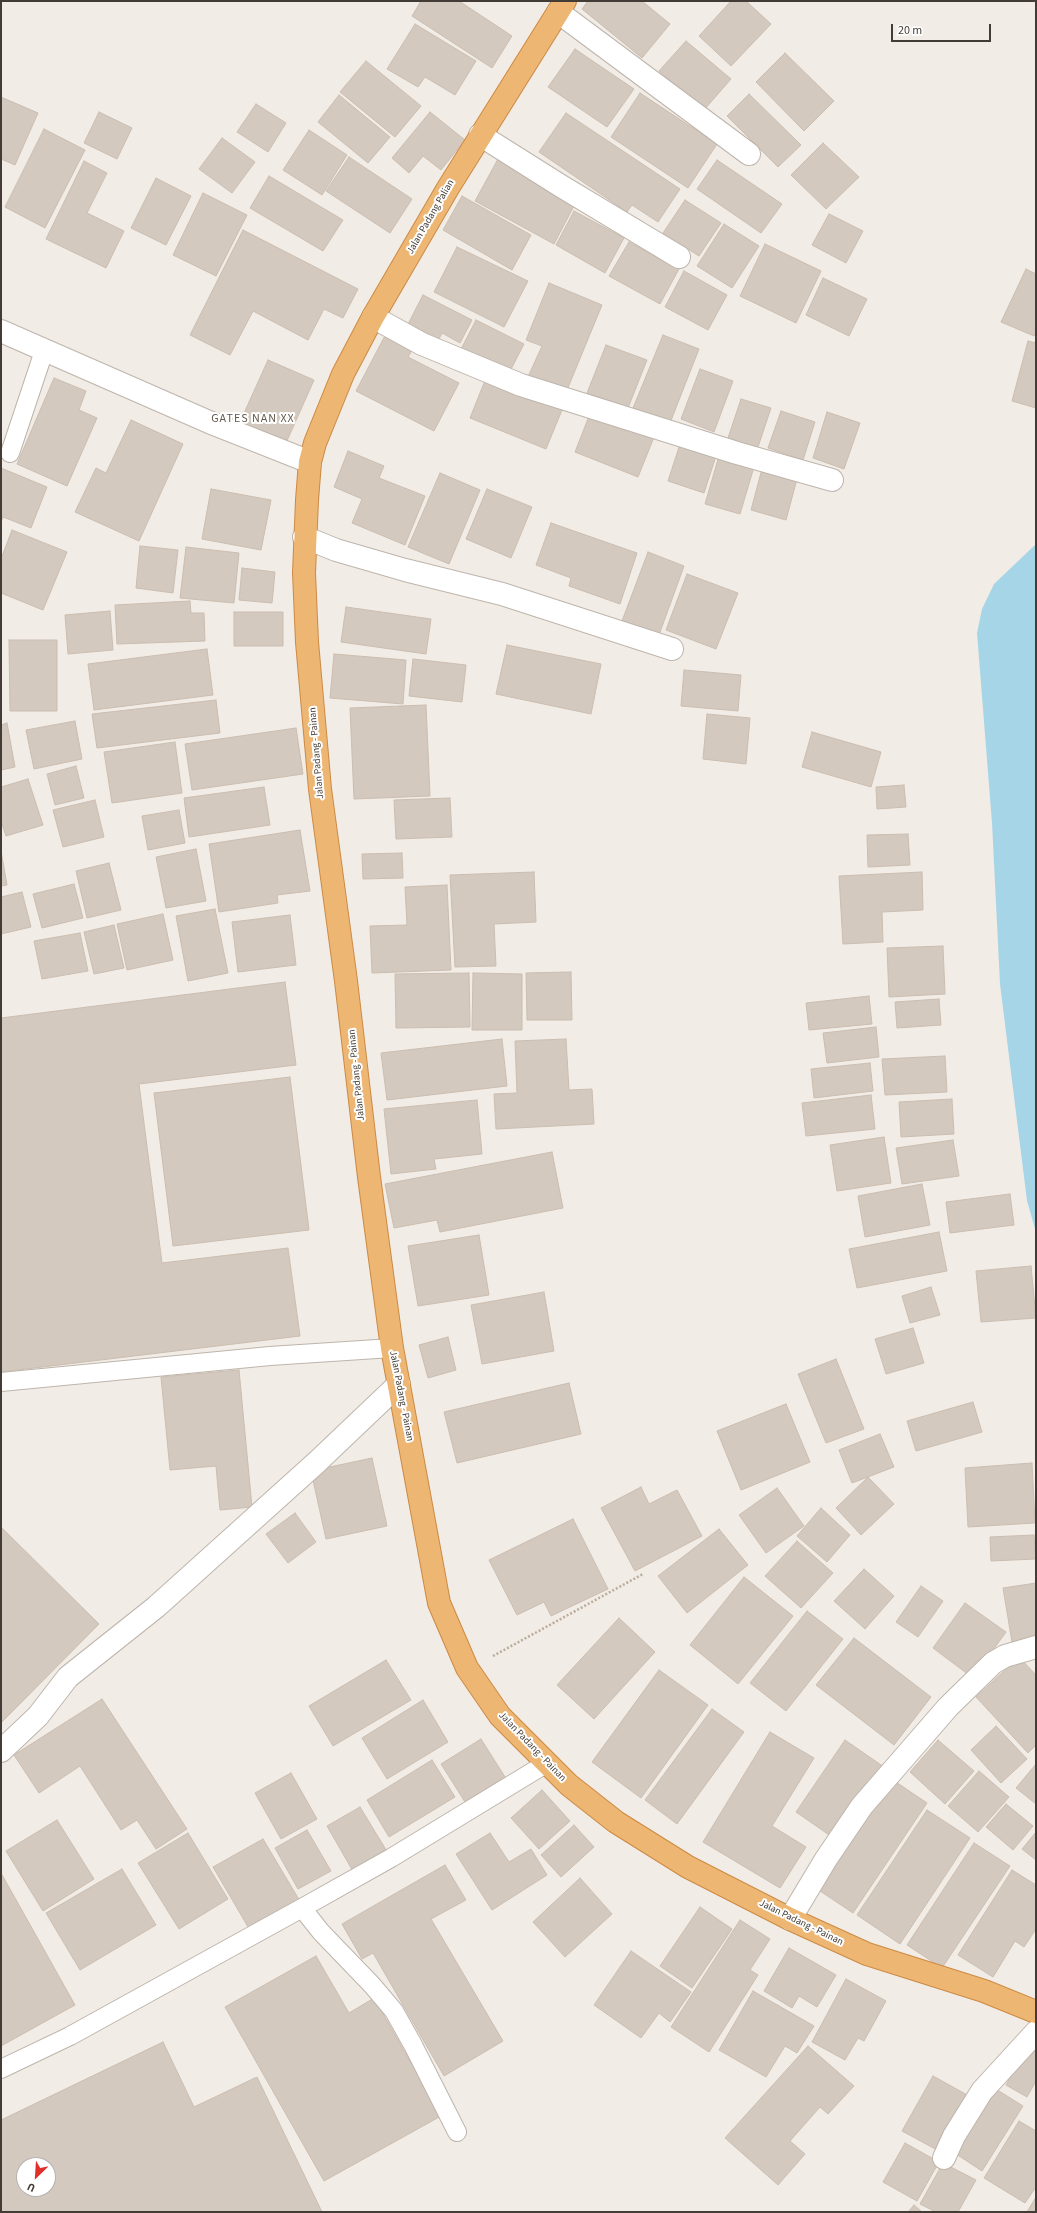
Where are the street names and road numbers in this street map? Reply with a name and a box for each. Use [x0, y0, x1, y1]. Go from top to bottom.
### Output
street label: Jalan Padang Palian [405, 178, 457, 256]
street label: Jalan Padang - Painan [307, 707, 327, 799]
street label: Jalan Padang - Painan [346, 1029, 368, 1121]
street label: Jalan Padang - Painan [386, 1350, 416, 1442]
street label: Jalan Padang - Painan [496, 1710, 568, 1784]
street label: Jalan Padang - Painan [757, 1897, 845, 1949]

